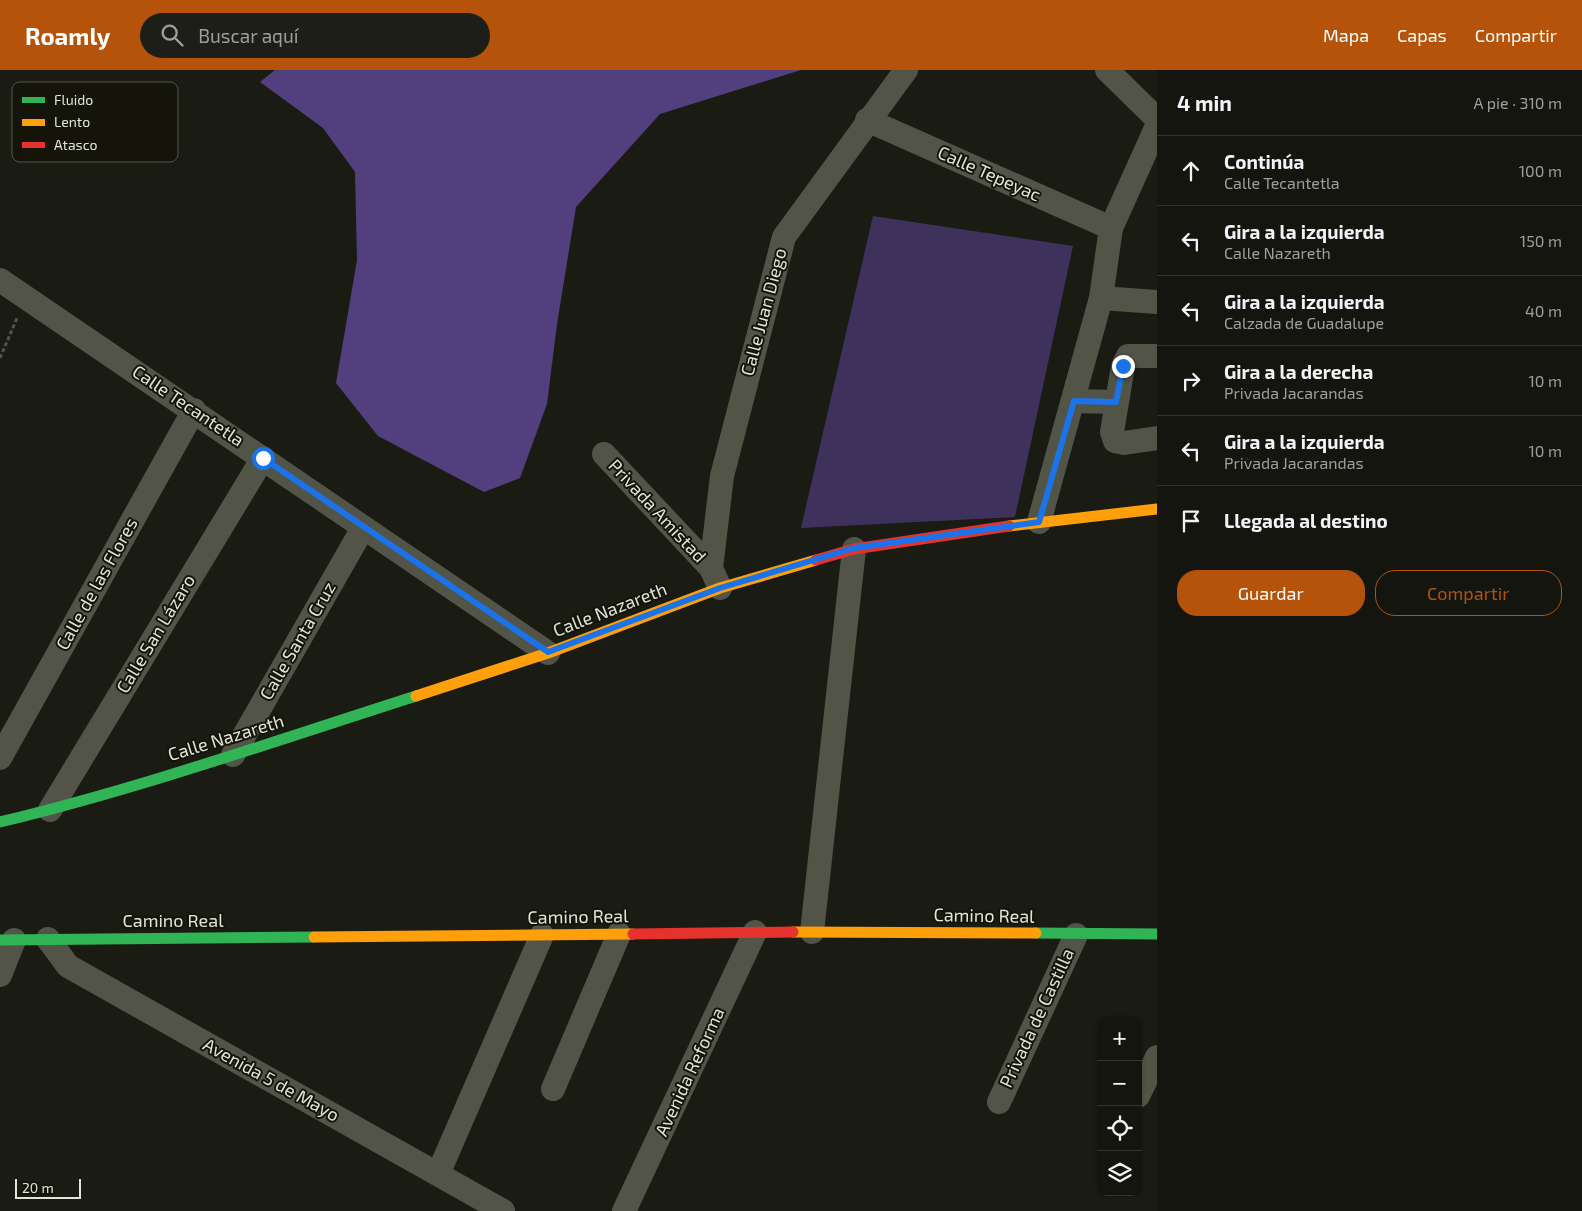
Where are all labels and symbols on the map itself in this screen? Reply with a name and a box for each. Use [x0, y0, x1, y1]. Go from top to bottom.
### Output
legend [12, 82, 178, 162]
text: Fluido [54, 91, 93, 108]
text: Lento [54, 113, 90, 130]
text: Atasco [54, 136, 97, 153]
street label: Calle Tepeyac [935, 141, 1044, 206]
street label: Calle Juan Diego [735, 246, 791, 378]
route end [1112, 355, 1135, 378]
street label: Calle Tecantetla [129, 360, 249, 451]
route start [252, 447, 275, 470]
street label: Privada Amistad [604, 454, 711, 566]
street label: Calle de las Flores [51, 513, 142, 654]
street label: Calle San Lázaro [111, 570, 199, 697]
street label: Calle Nazareth [550, 577, 670, 641]
street label: Calle Santa Cruz [254, 578, 340, 703]
street label: Calle Nazareth [165, 709, 286, 765]
street label: Camino Real [933, 903, 1035, 927]
street label: Camino Real [527, 904, 629, 928]
street label: Camino Real [123, 909, 224, 931]
street label: Privada de Castilla [994, 944, 1078, 1091]
street label: Avenida Reforma [650, 1004, 729, 1139]
street label: Avenida 5 de Mayo [200, 1033, 343, 1126]
scale bar [15, 1176, 81, 1199]

